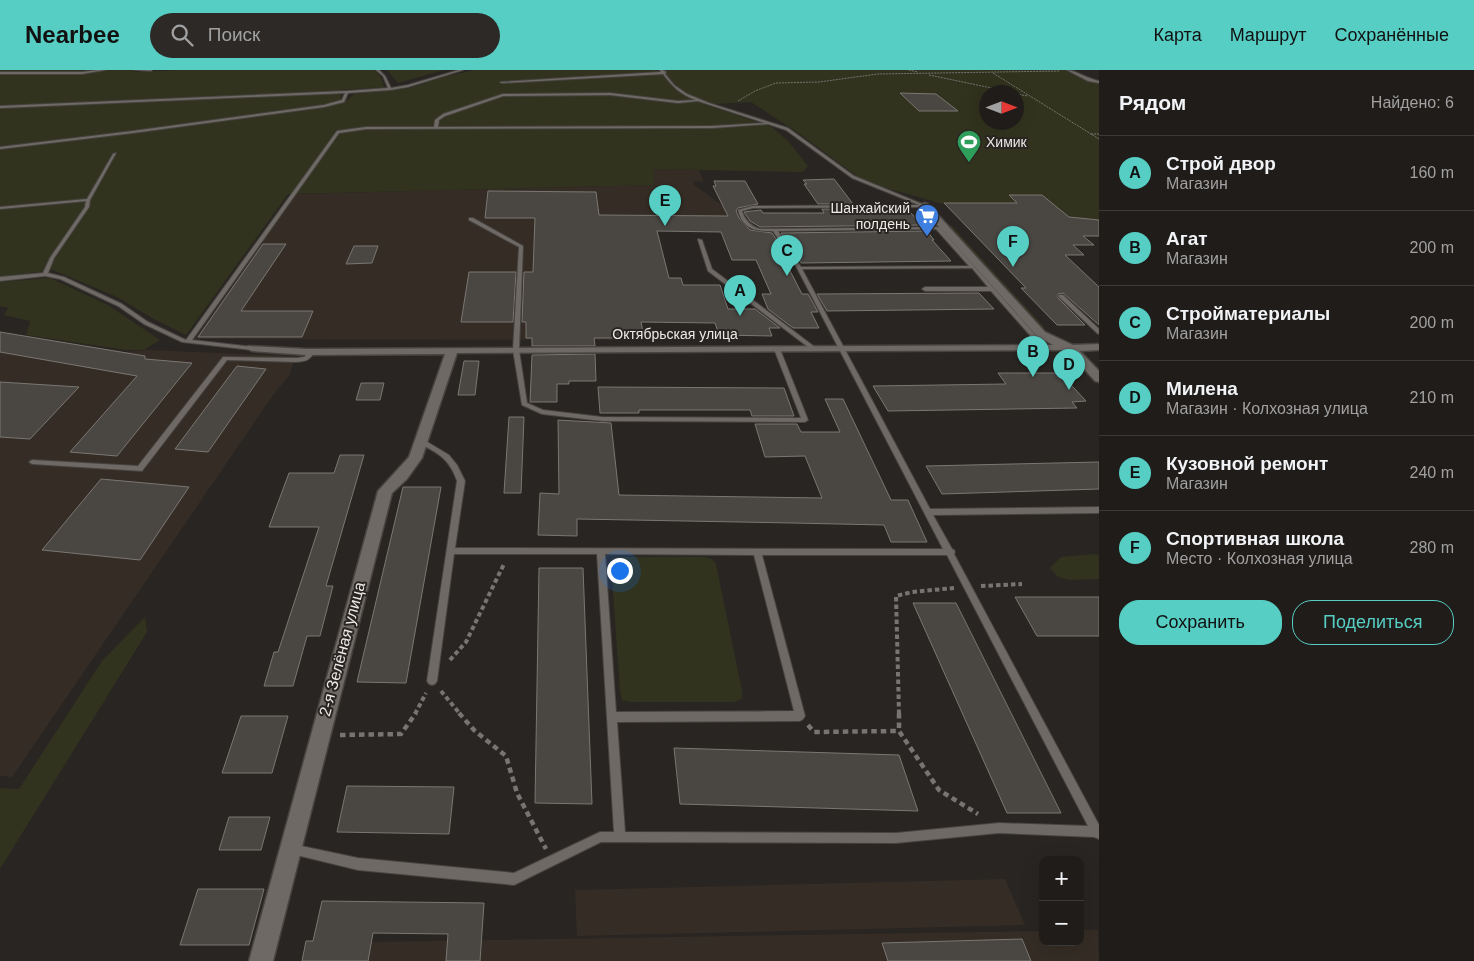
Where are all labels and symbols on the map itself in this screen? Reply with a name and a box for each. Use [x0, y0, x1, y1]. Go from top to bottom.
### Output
north arrow [979, 85, 1024, 130]
sports icon: Химик [956, 129, 982, 163]
place label: Химик [986, 134, 1028, 150]
pin: E [649, 185, 681, 226]
place label: Шанхайский полдень [830, 200, 910, 232]
supermarket icon: Шанхайский полдень [914, 203, 940, 237]
pin: F [997, 226, 1029, 267]
pin: C [771, 235, 803, 276]
pin: A [724, 275, 756, 316]
street label: Октябрьская улица [612, 326, 738, 342]
pin: B [1017, 336, 1049, 377]
pin: D [1053, 349, 1085, 390]
your location [607, 558, 633, 584]
street label: 2-я Зелёная улица [316, 580, 368, 718]

